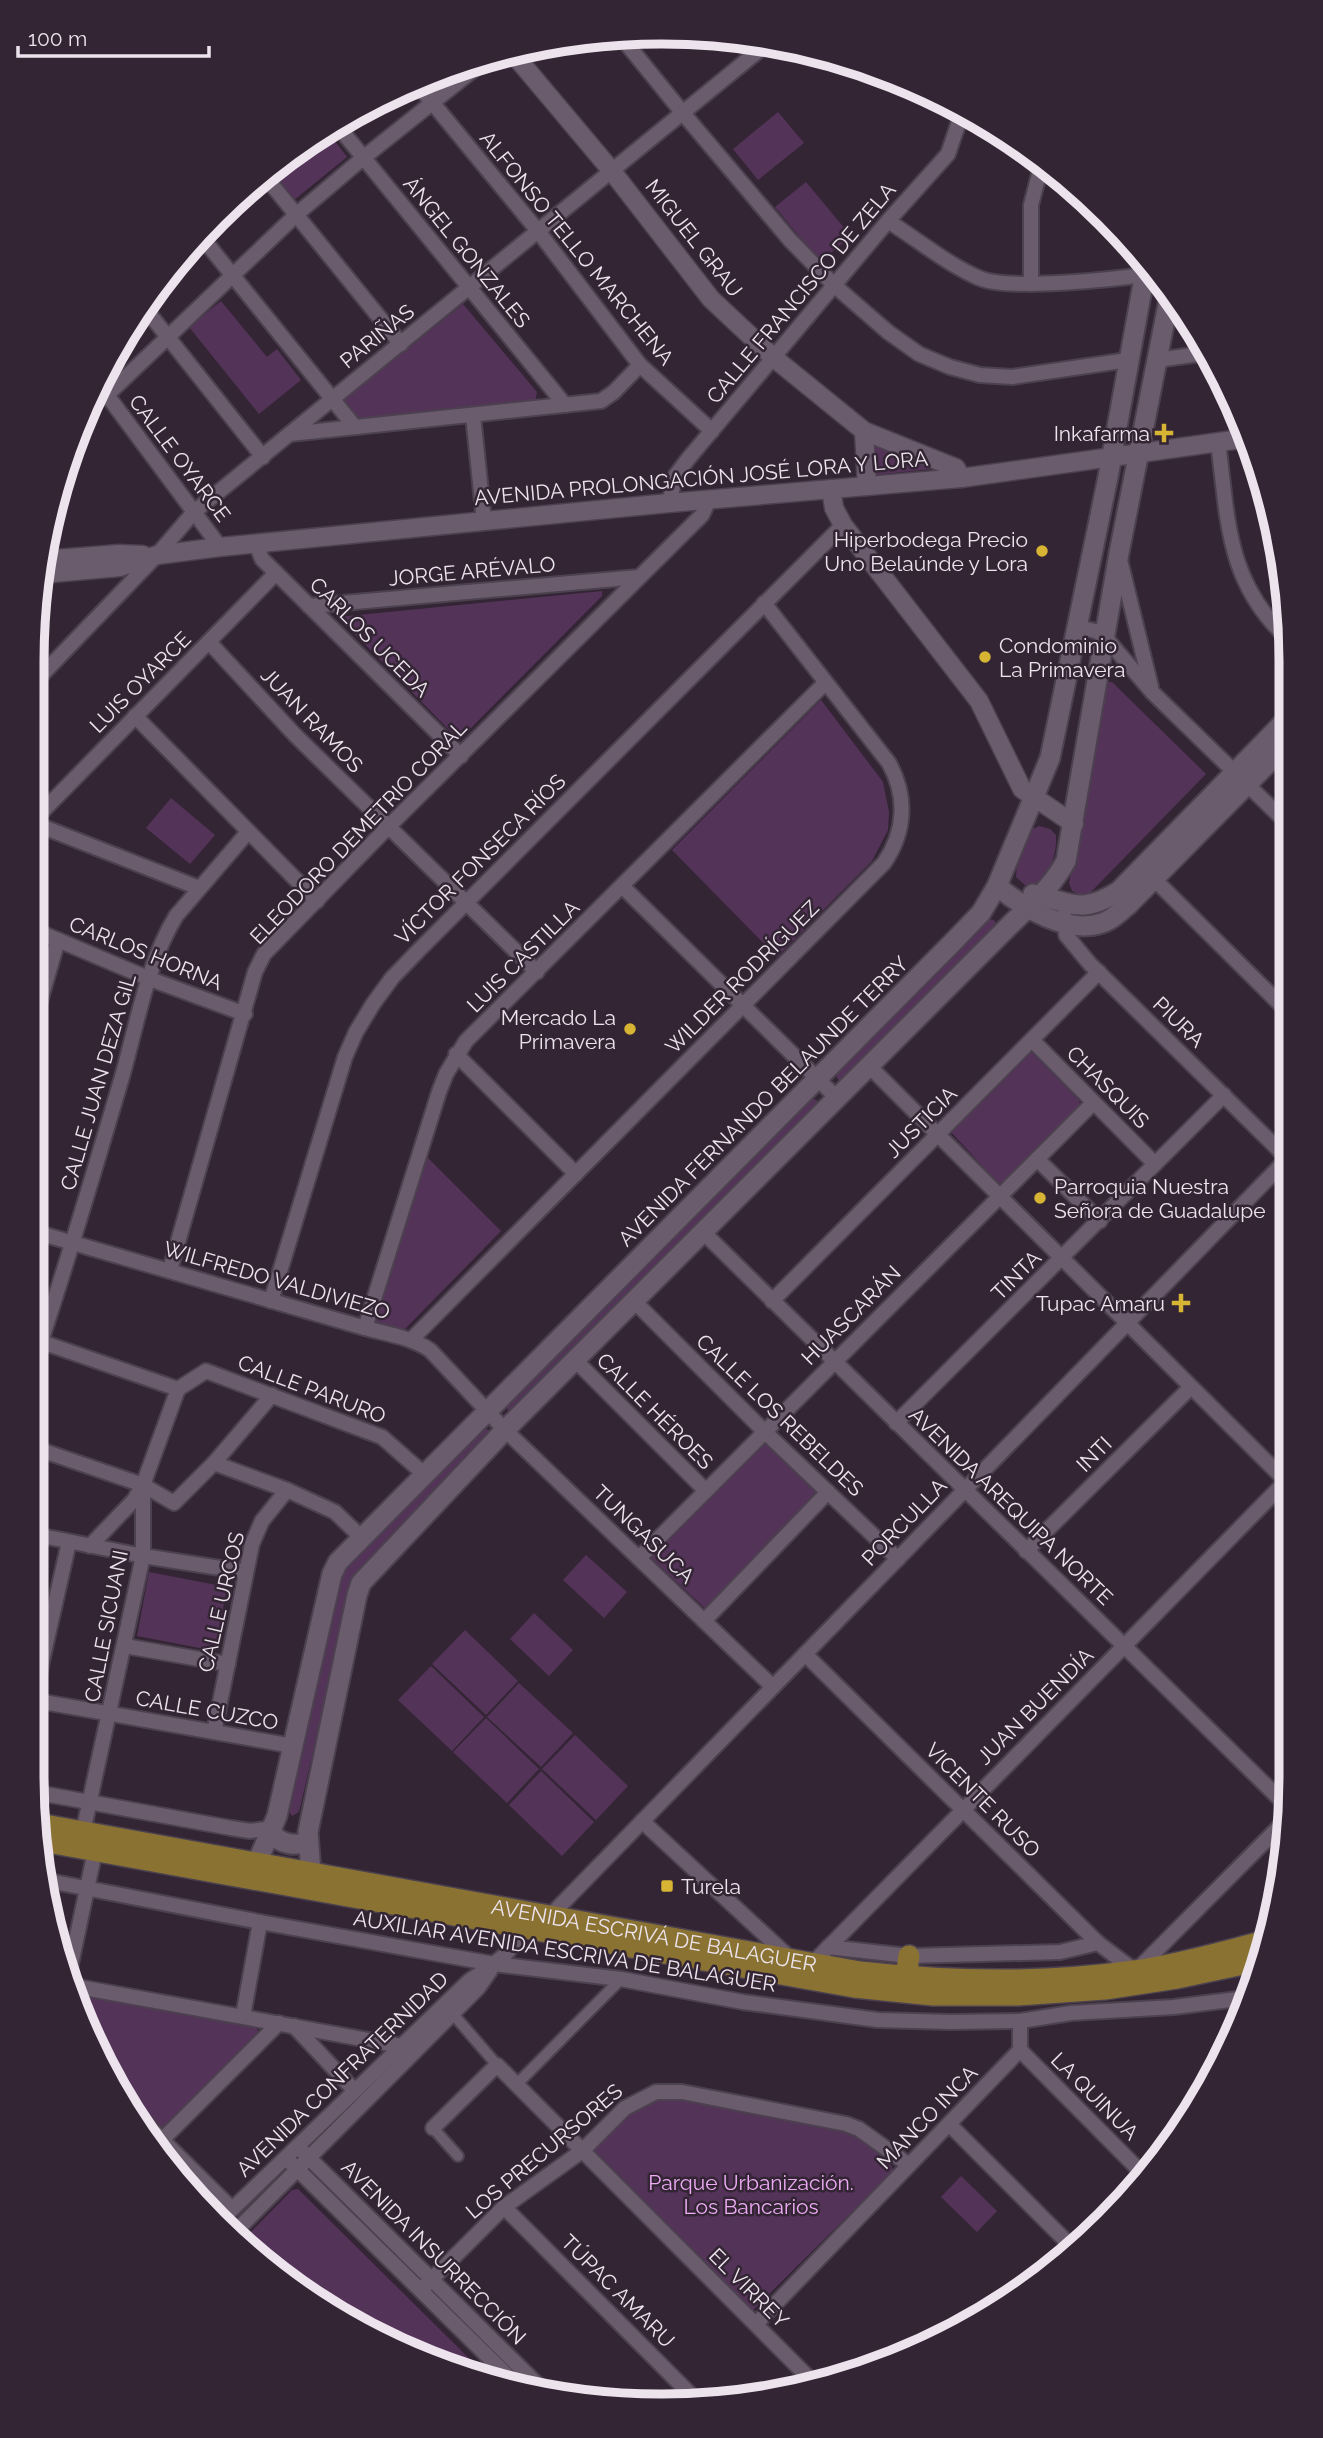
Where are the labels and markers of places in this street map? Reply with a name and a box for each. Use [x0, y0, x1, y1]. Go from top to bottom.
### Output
place label: Inkafarma [1054, 421, 1150, 446]
marker: Inkafarma [1156, 425, 1172, 441]
place label: Hiperbodega Precio Uno Belaúnde y Lora [824, 527, 1028, 576]
marker: Hiperbodega Precio Uno Belaúnde y Lora [1034, 543, 1050, 559]
place label: Condominio La Primavera [999, 633, 1125, 682]
marker: Condominio La Primavera [977, 649, 993, 665]
place label: Mercado La Primavera [501, 1005, 616, 1054]
marker: Mercado La Primavera [622, 1021, 638, 1037]
place label: Parroquia Nuestra Señora de Guadalupe [1054, 1174, 1266, 1223]
marker: Parroquia Nuestra Señora de Guadalupe [1032, 1190, 1048, 1206]
place label: Tupac Amaru [1036, 1291, 1165, 1316]
marker: Tupac Amaru [1171, 1293, 1191, 1313]
place label: Turela [681, 1874, 741, 1899]
marker: Turela [659, 1878, 675, 1894]

